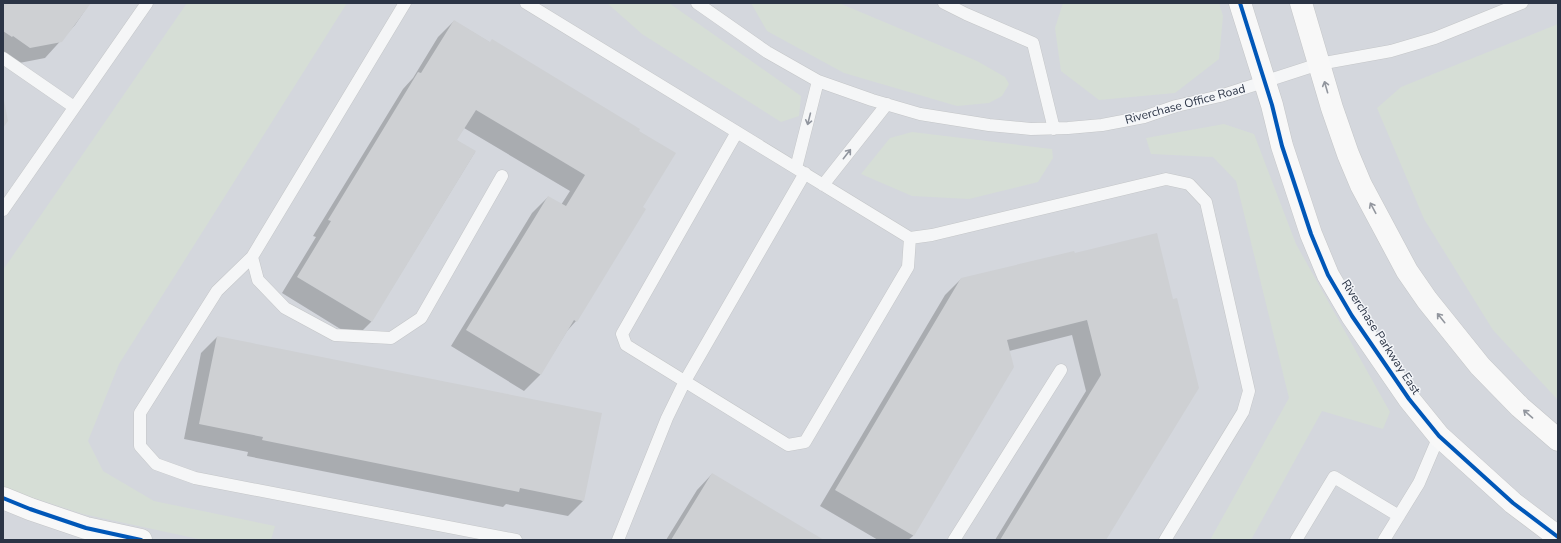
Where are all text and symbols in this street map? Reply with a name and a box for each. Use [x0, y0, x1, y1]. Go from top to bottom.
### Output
street label: Riverchase Office Road [1123, 80, 1247, 128]
one-way arrow [1322, 81, 1329, 94]
one-way arrow [804, 112, 812, 125]
one-way arrow [843, 149, 851, 160]
one-way arrow [1369, 202, 1377, 214]
street label: Riverchase Parkway East [1338, 276, 1425, 398]
one-way arrow [1437, 312, 1446, 323]
one-way arrow [1524, 410, 1534, 419]

